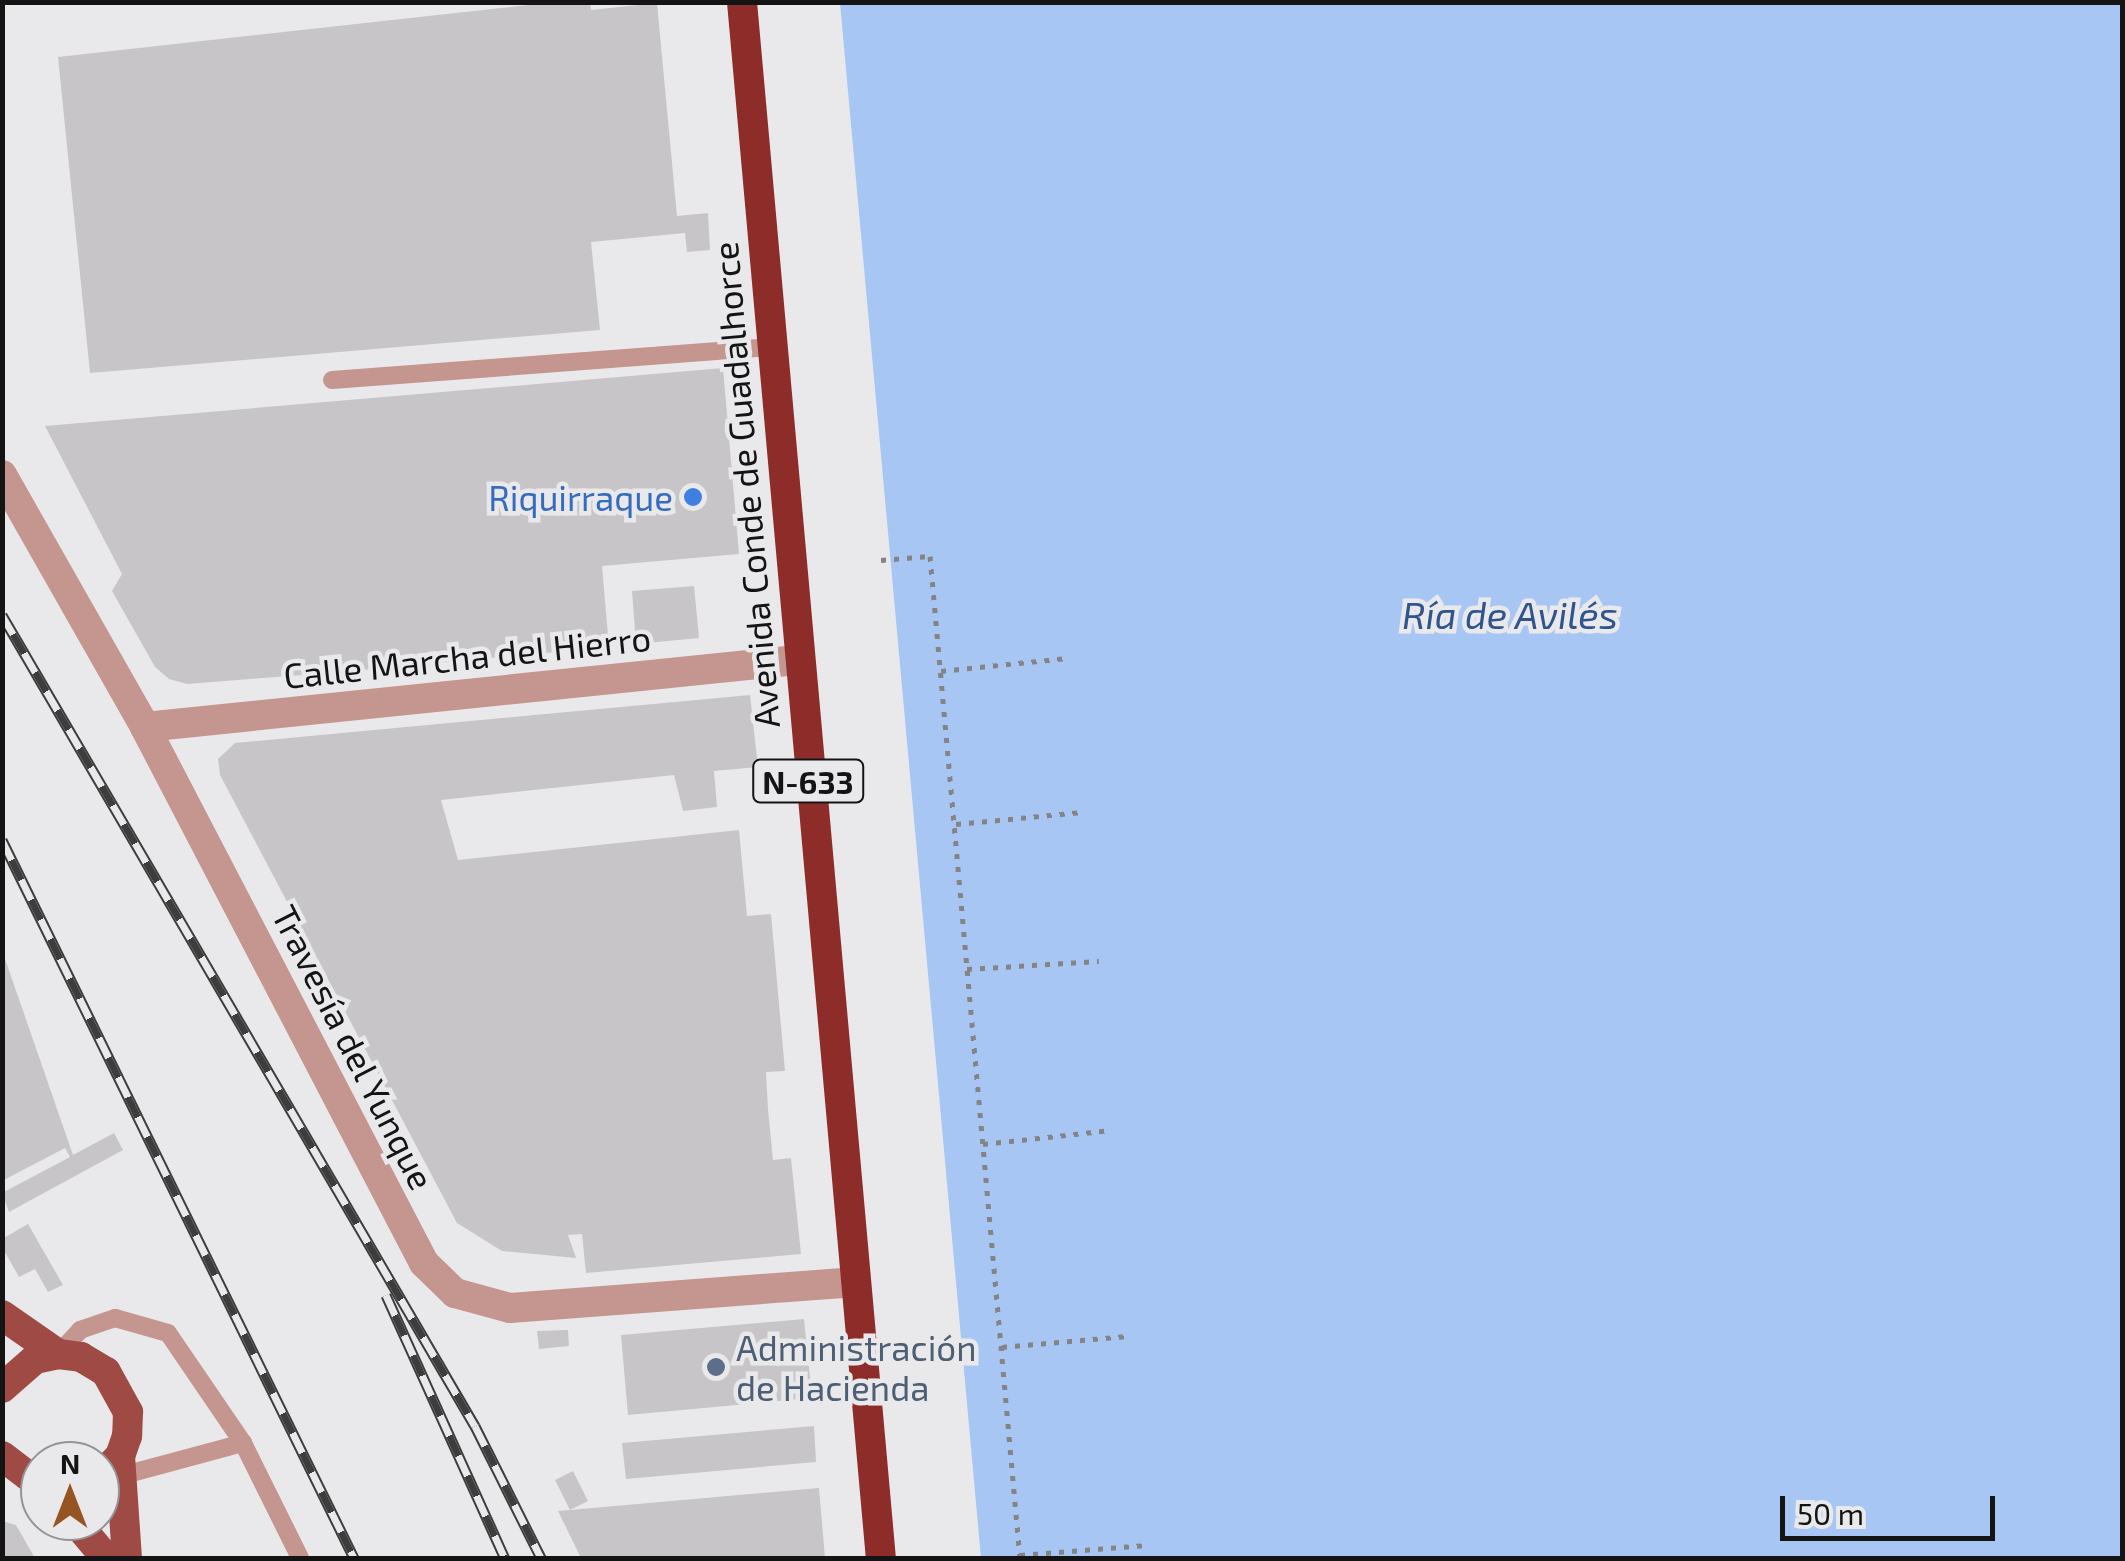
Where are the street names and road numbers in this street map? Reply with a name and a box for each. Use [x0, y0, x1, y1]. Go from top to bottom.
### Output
street label: Avenida Conde de Guadalhorce [703, 240, 787, 730]
street label: Calle Marcha del Hierro [281, 616, 653, 696]
road number: N-633 [750, 754, 866, 808]
street label: Travesía del Yunque [264, 897, 444, 1197]

